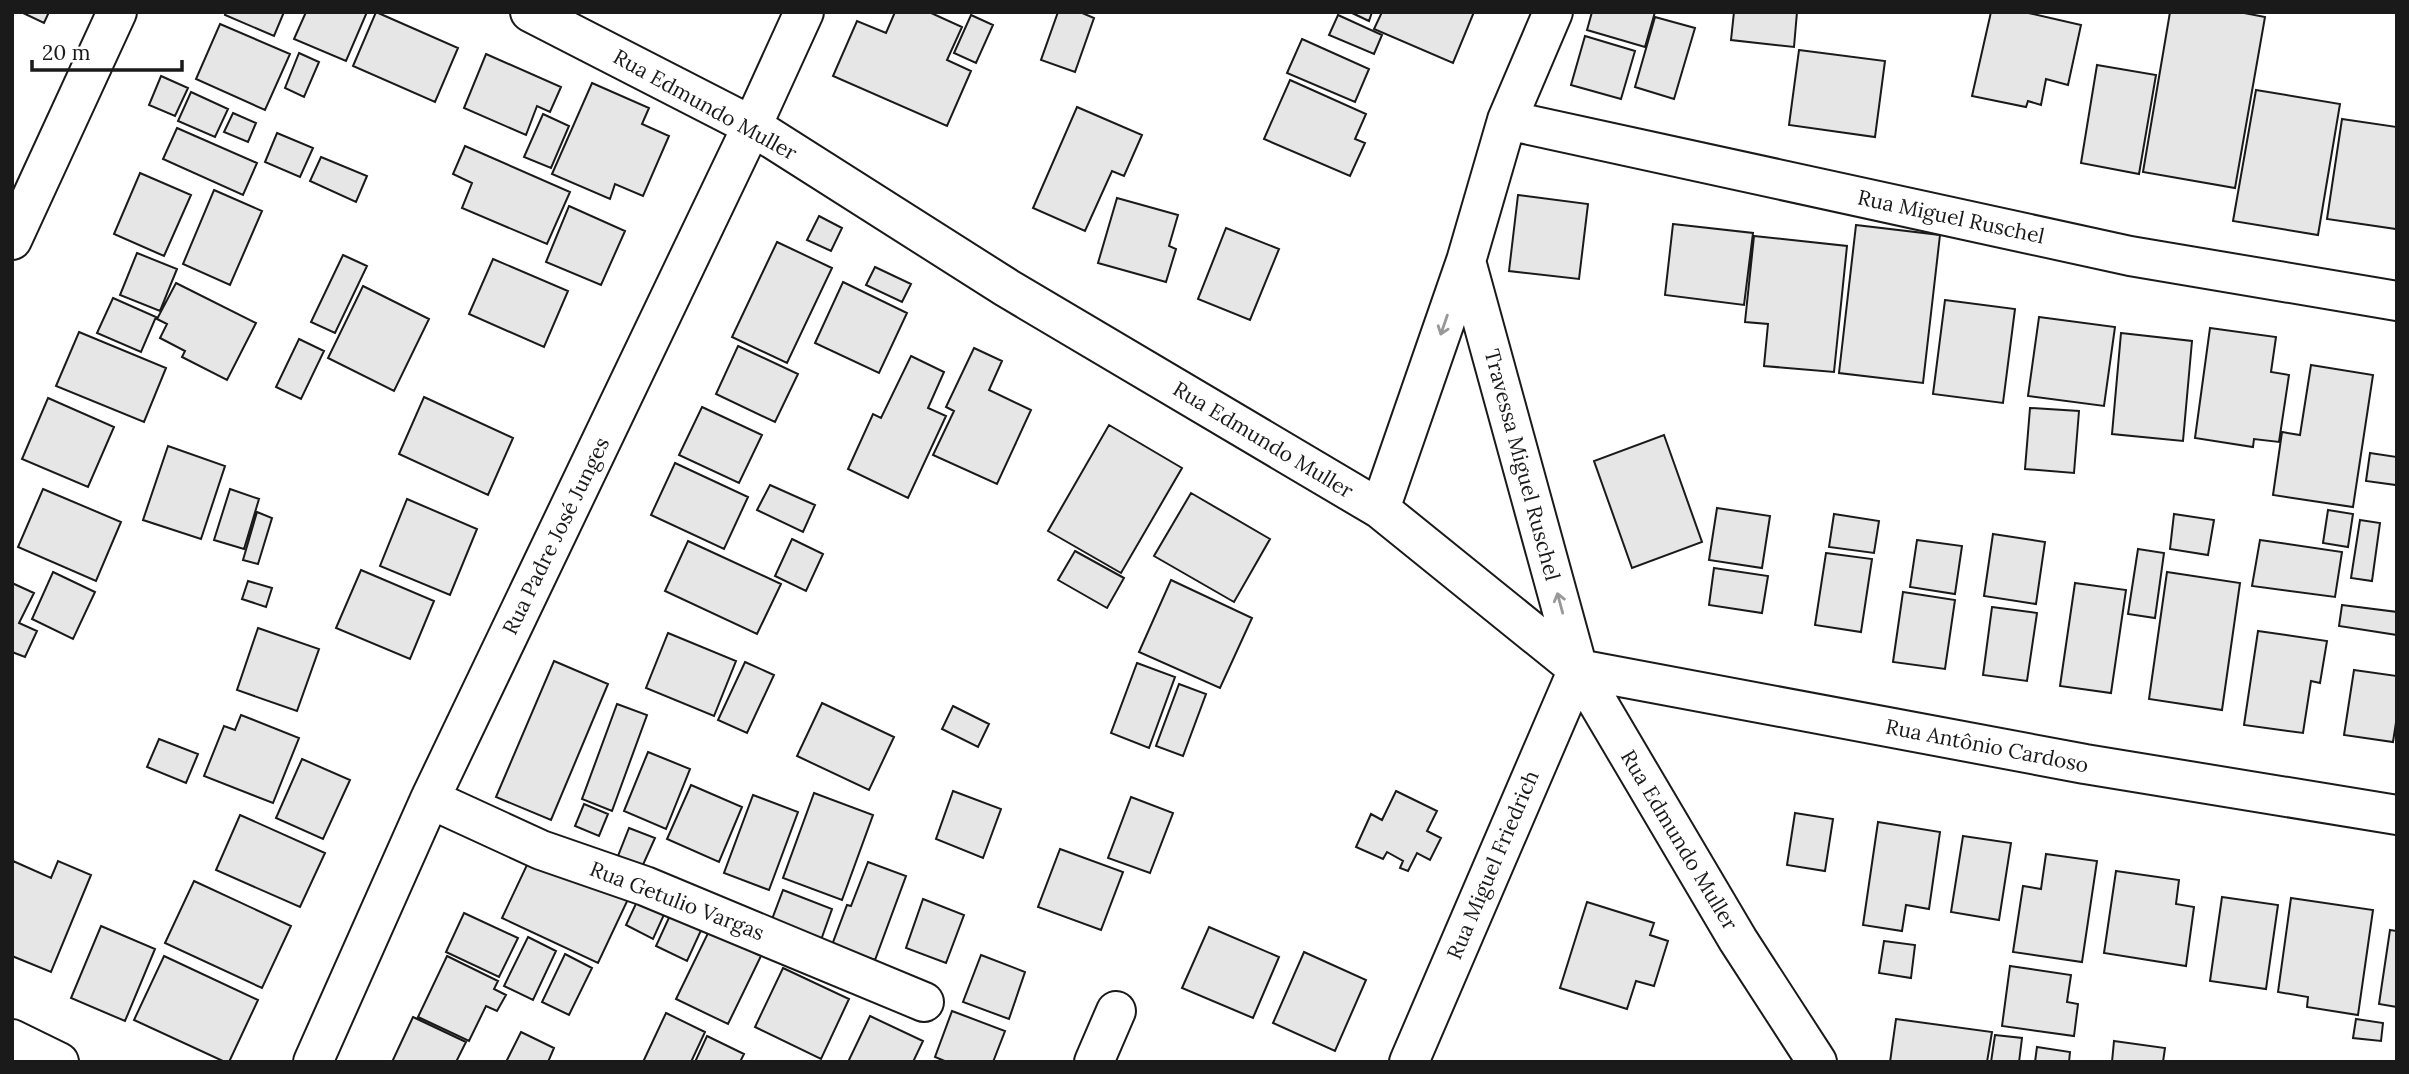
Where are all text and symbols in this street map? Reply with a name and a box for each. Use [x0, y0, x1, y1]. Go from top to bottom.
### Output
scale bar [32, 28, 182, 72]
text: 20 m [42, 39, 91, 66]
street label: Rua Edmundo Muller [609, 43, 802, 166]
street label: Rua Miguel Ruschel [1855, 184, 2047, 250]
one-way arrow [1437, 314, 1449, 336]
street label: Travessa Miguel Ruschel [1479, 346, 1566, 584]
street label: Rua Edmundo Muller [1168, 375, 1358, 504]
street label: Rua Padre José Junges [496, 433, 615, 639]
one-way arrow [1552, 592, 1565, 614]
street label: Rua Antônio Cardoso [1883, 713, 2091, 778]
street label: Rua Edmundo Muller [1615, 745, 1744, 935]
street label: Rua Miguel Friedrich [1440, 766, 1545, 963]
street label: Rua Getulio Vargas [586, 855, 768, 946]

